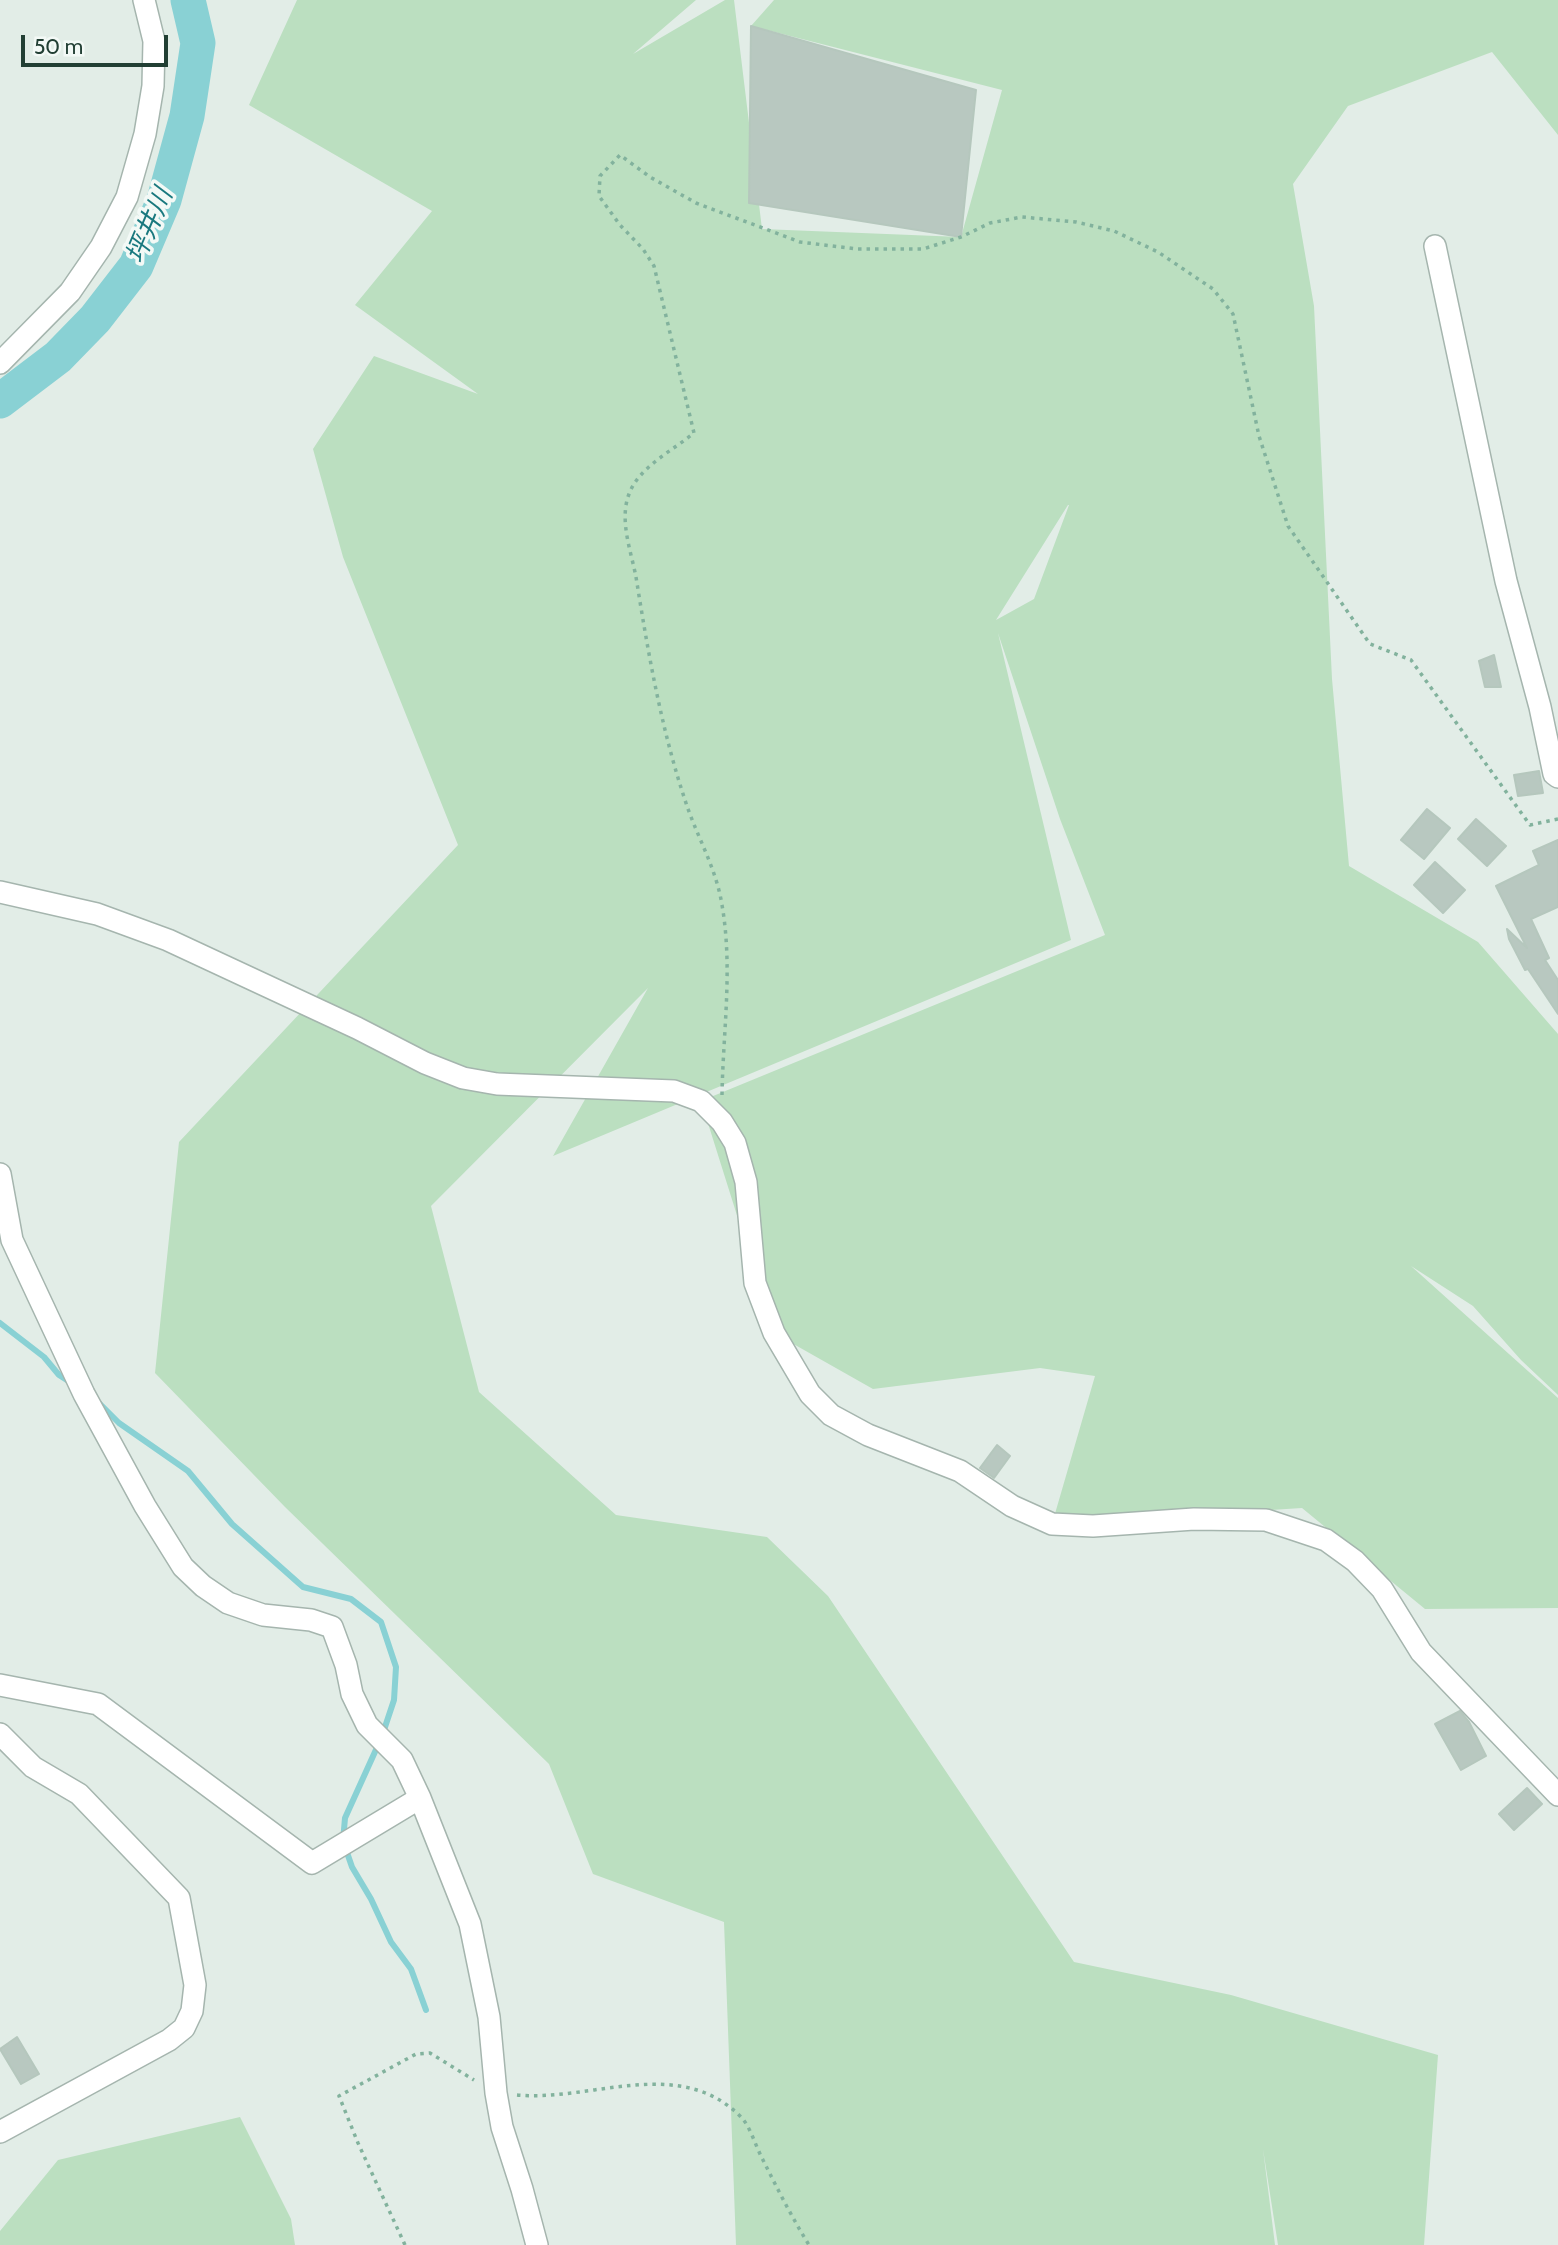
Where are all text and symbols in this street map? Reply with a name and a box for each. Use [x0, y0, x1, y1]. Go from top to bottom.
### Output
scale bar [24, 21, 172, 65]
text: 50 m [34, 34, 83, 59]
water label: 坪井川 [120, 184, 180, 268]

